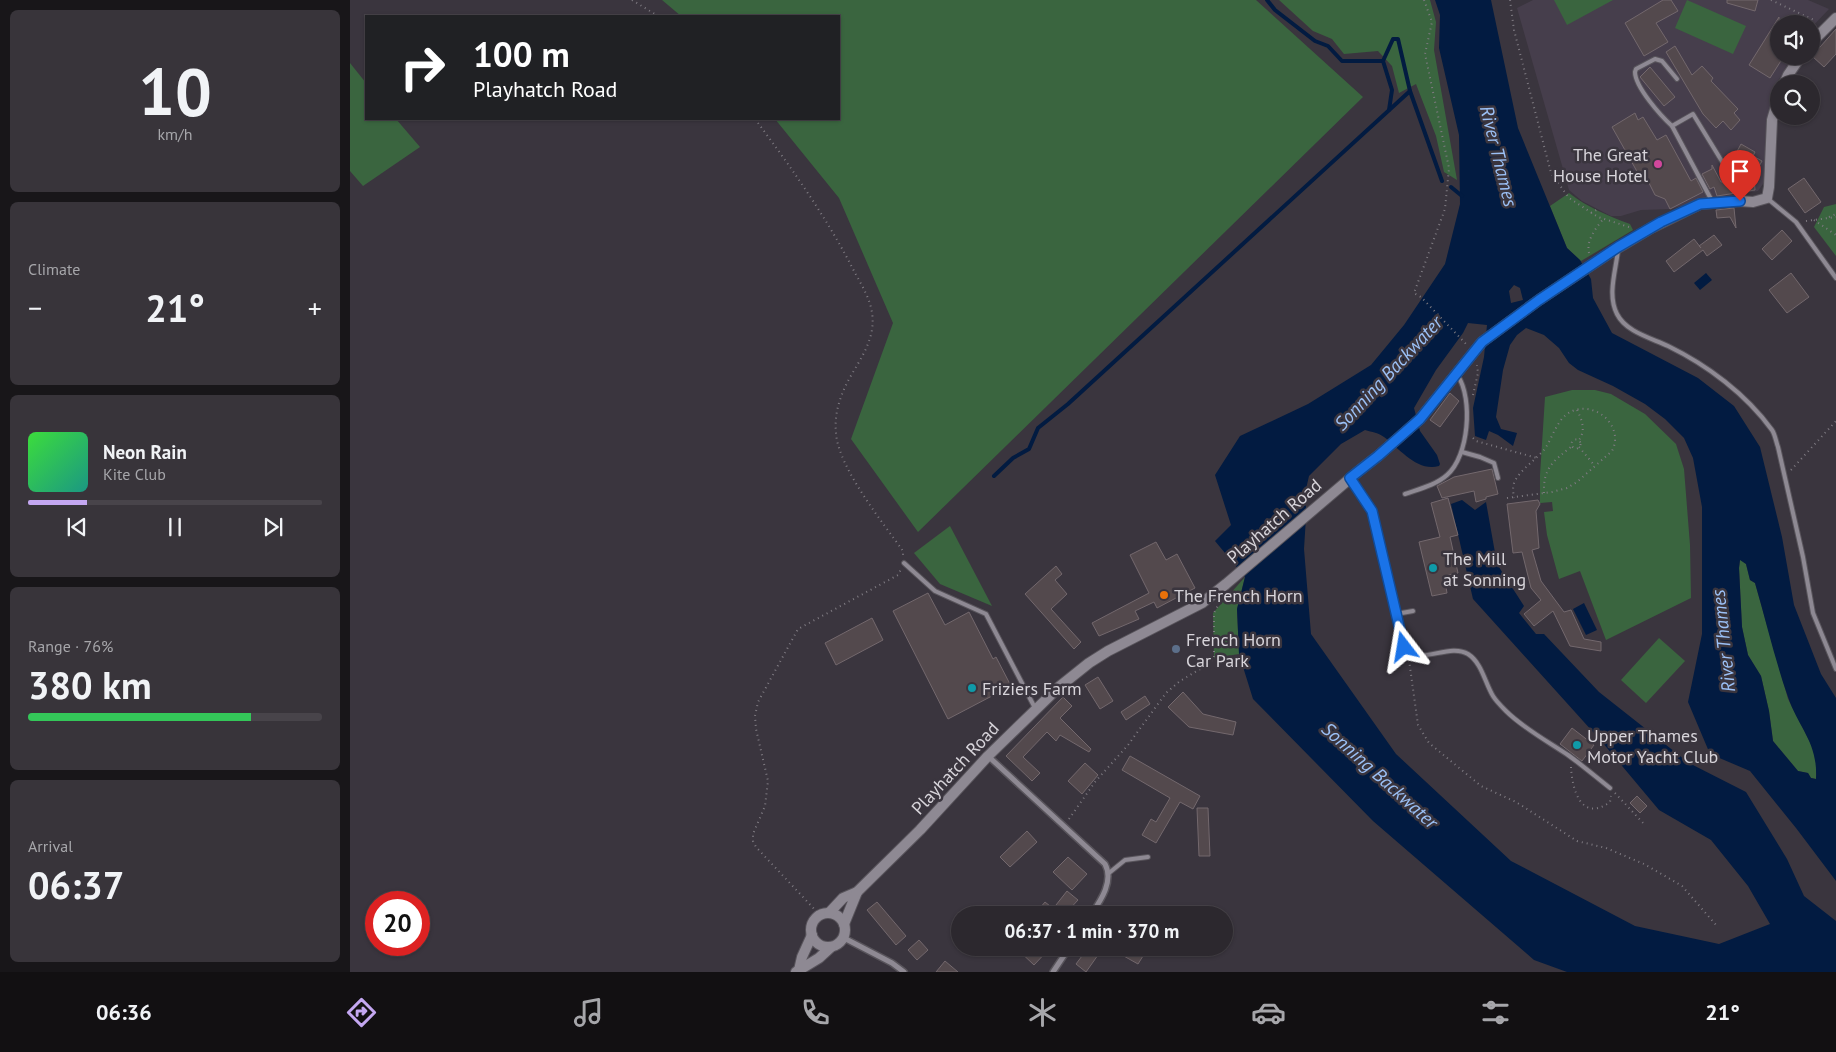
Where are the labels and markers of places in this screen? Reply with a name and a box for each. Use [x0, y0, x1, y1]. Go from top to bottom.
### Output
place label: The Great House Hotel [1553, 143, 1649, 187]
pin [1719, 150, 1761, 201]
marker: The Great House Hotel [1652, 158, 1664, 170]
place label: The Mill at Sonning [1443, 547, 1526, 591]
marker: The Mill at Sonning [1427, 562, 1439, 574]
place label: The French Horn [1174, 584, 1303, 607]
marker: The French Horn [1158, 589, 1170, 601]
place label: French Horn Car Park [1186, 628, 1281, 672]
marker: French Horn Car Park [1170, 643, 1182, 655]
place label: Friziers Farm [982, 677, 1082, 700]
marker: Friziers Farm [966, 682, 978, 694]
place label: Upper Thames Motor Yacht Club [1587, 724, 1718, 768]
marker: Upper Thames Motor Yacht Club [1571, 739, 1583, 751]

